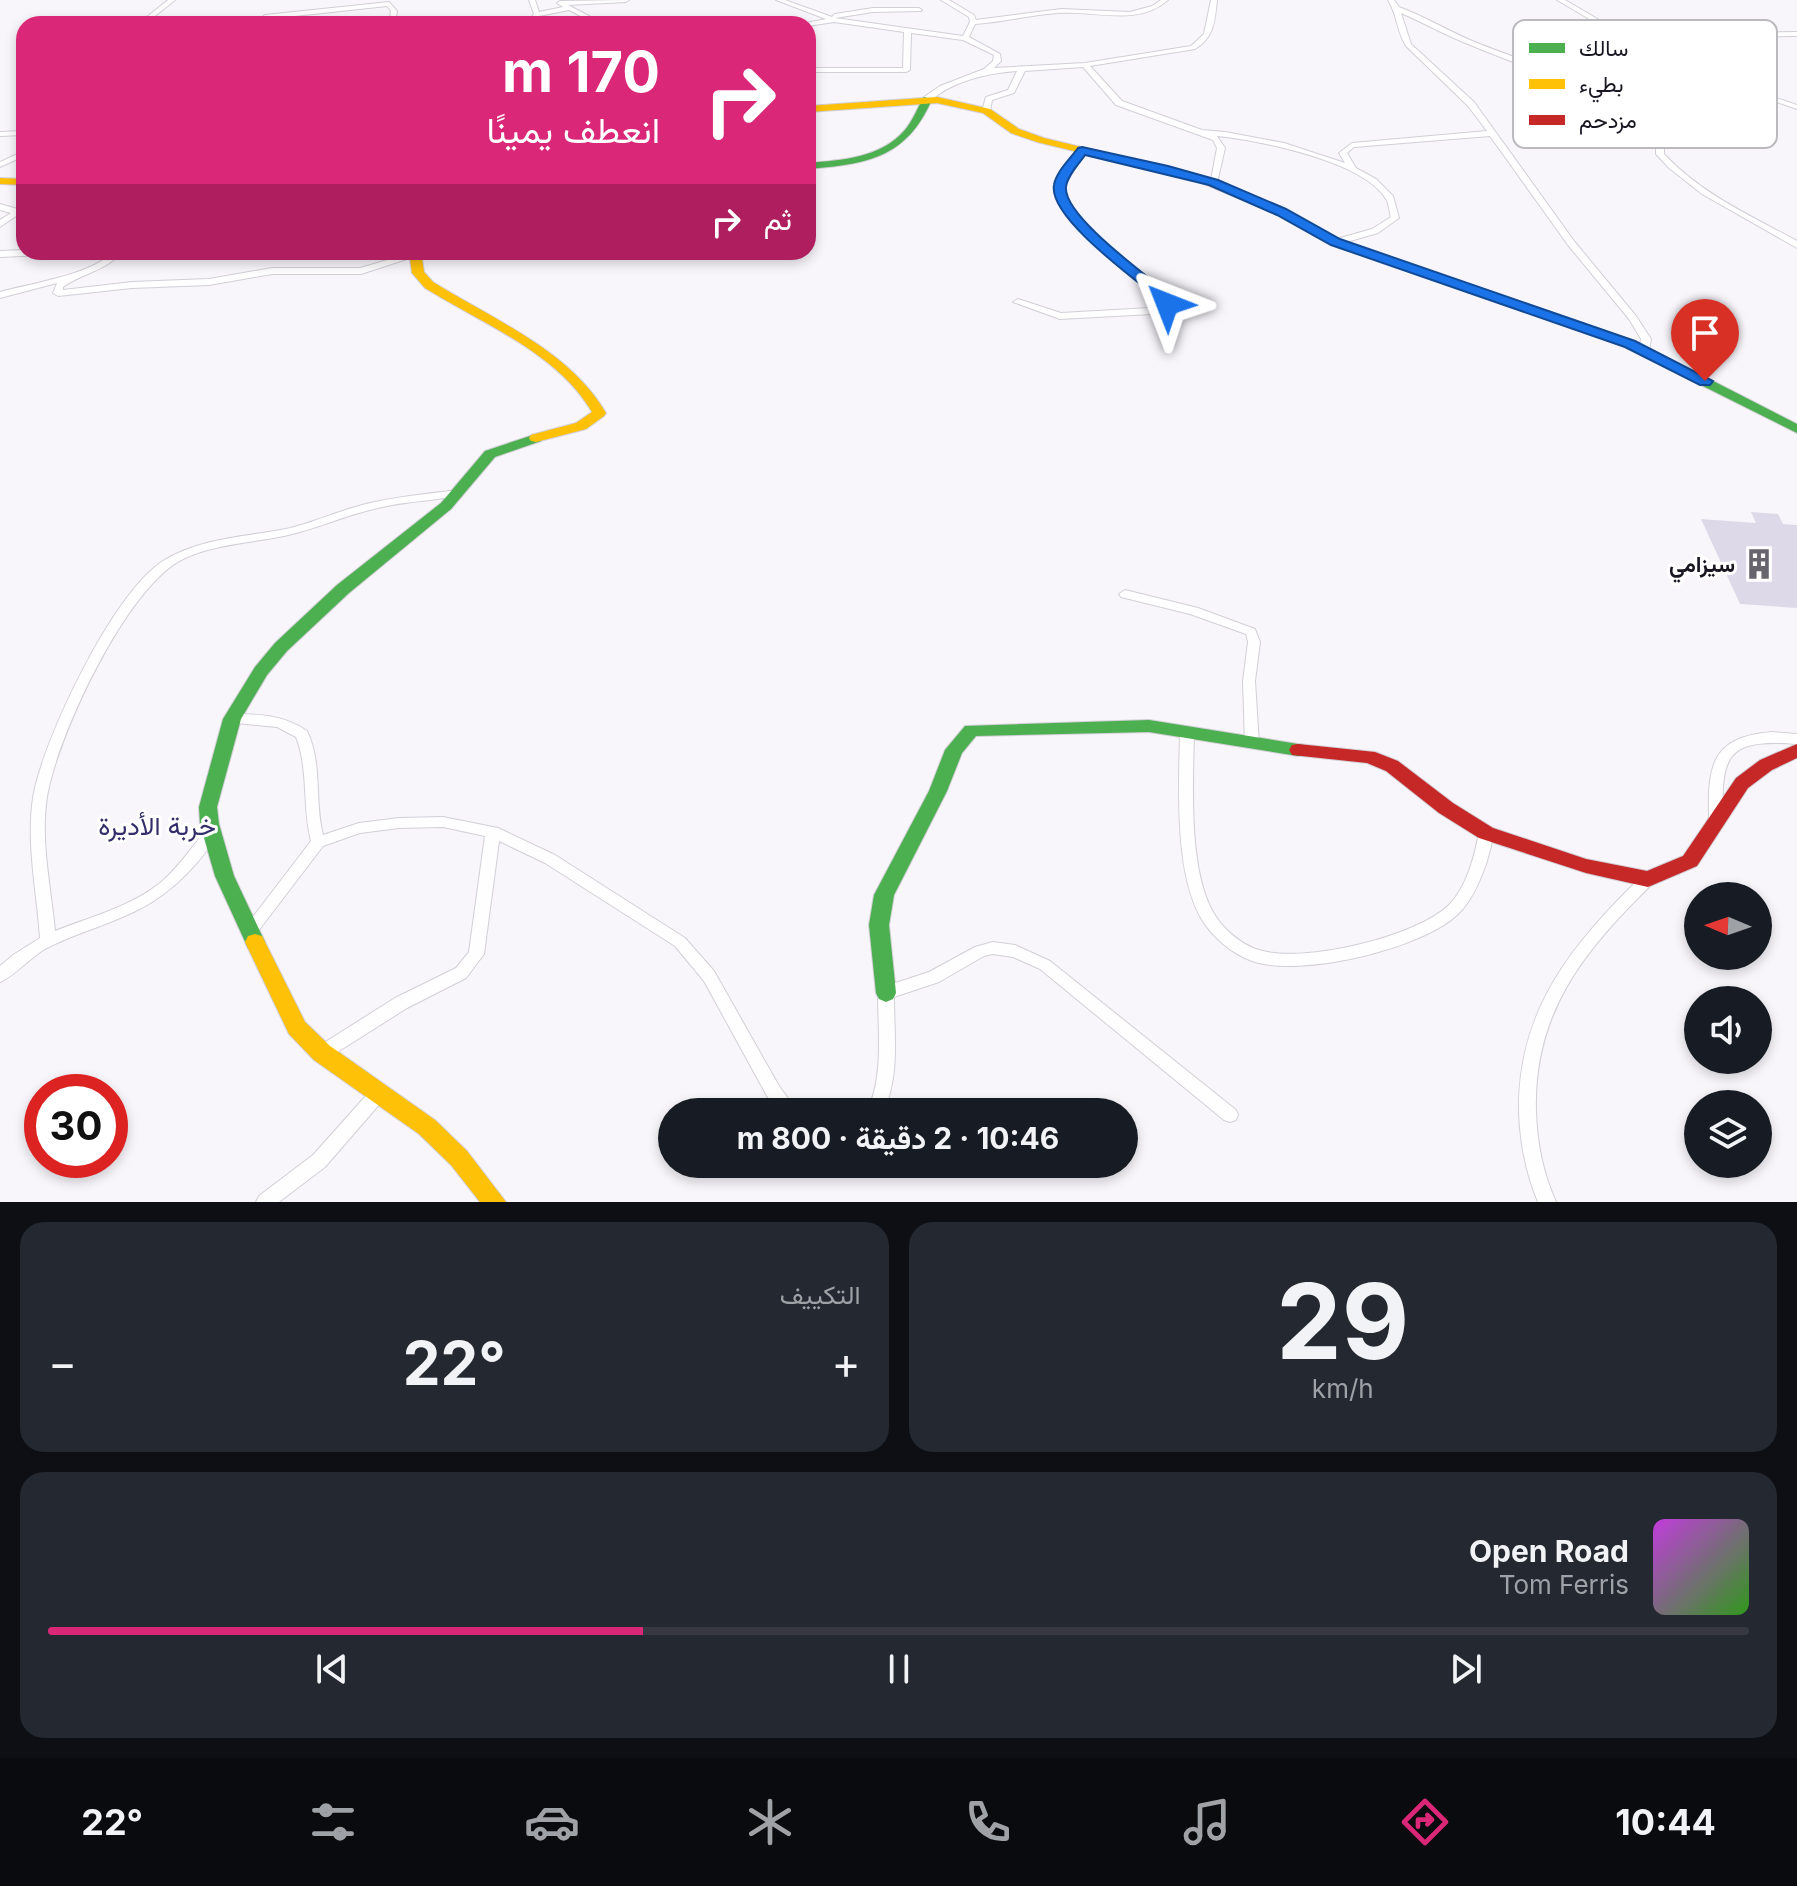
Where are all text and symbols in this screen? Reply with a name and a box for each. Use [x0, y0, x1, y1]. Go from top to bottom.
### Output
legend [1513, 20, 1777, 148]
text: سالك [1579, 35, 1628, 61]
text: 170 m [502, 38, 660, 106]
icon: right [688, 48, 792, 152]
text: بطيء [1579, 71, 1624, 103]
text: مزدحم [1579, 107, 1637, 135]
text: انعطف يمينًا [486, 108, 660, 152]
icon: right [704, 200, 748, 244]
text: ثم [764, 201, 792, 237]
position arrow [1125, 262, 1209, 346]
pin [1671, 299, 1739, 381]
icon: arrive [1683, 311, 1727, 355]
building icon: سيزامي [1742, 547, 1776, 581]
place label: سيزامي [1669, 551, 1735, 583]
district label: خربة الأديرة [98, 810, 216, 842]
north arrow [1684, 882, 1772, 970]
map controls [1684, 882, 1772, 1178]
button: sound [1684, 986, 1772, 1074]
speed limit sign: 30 [24, 1074, 128, 1178]
button: layers [1684, 1090, 1772, 1178]
text: 10:46 · 2 دقيقة · 800 m [737, 1120, 1059, 1156]
text: 29 [1276, 1258, 1409, 1384]
text: التكييف [780, 1279, 861, 1310]
text: 22° [403, 1327, 506, 1399]
text: − [48, 1336, 77, 1390]
text: + [831, 1336, 861, 1390]
text: km/h [1312, 1373, 1374, 1404]
text: Open Road [1469, 1533, 1629, 1569]
text: Tom Ferris [1499, 1569, 1629, 1600]
icon: previous [310, 1647, 354, 1691]
icon: pause [877, 1647, 921, 1691]
icon: next [1444, 1647, 1488, 1691]
icon: filters [305, 1794, 361, 1850]
icon: car [524, 1794, 580, 1850]
icon: climate [742, 1794, 798, 1850]
icon: phone [960, 1794, 1016, 1850]
icon: music [1179, 1794, 1235, 1850]
icon: directions [1397, 1794, 1453, 1850]
text: 22° [81, 1800, 143, 1844]
text: 10:44 [1615, 1800, 1716, 1844]

